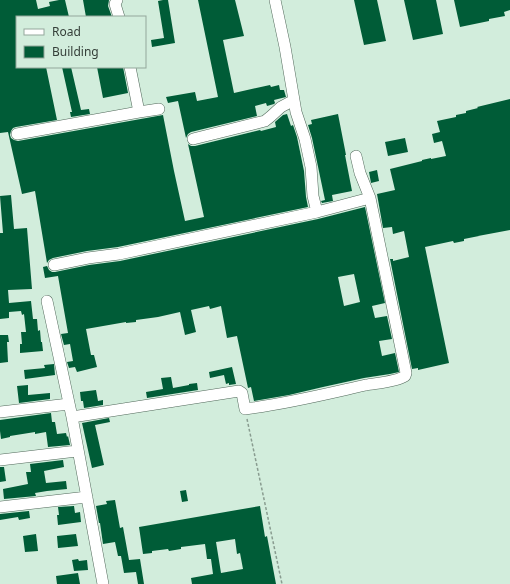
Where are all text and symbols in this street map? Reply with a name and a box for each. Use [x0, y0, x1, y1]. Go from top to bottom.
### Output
legend [16, 16, 146, 68]
text: Road [52, 23, 81, 40]
text: Building [52, 43, 99, 60]

